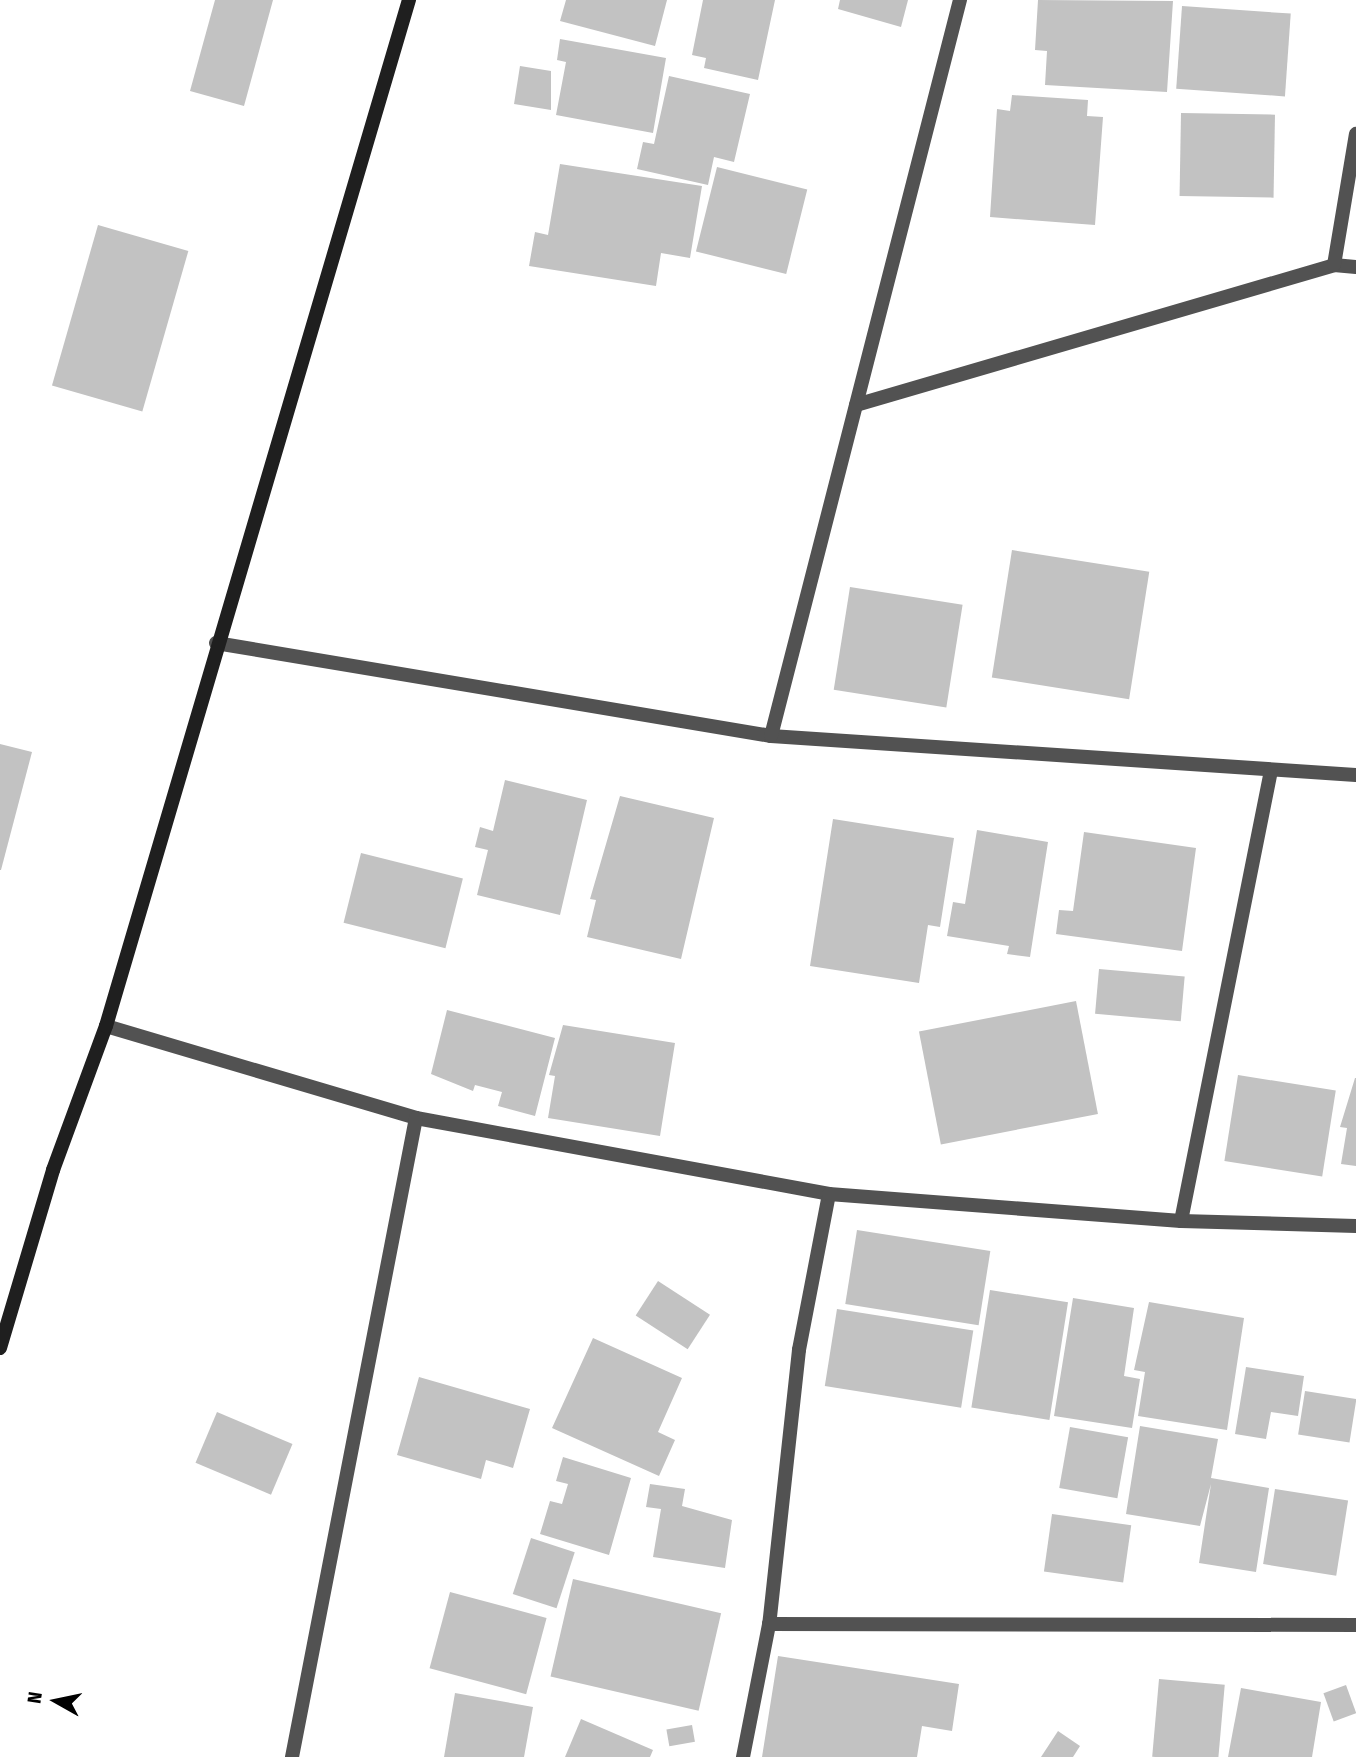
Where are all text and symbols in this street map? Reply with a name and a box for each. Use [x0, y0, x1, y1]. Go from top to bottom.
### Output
north arrow [21, 1666, 91, 1736]
text: N [23, 1690, 47, 1705]

